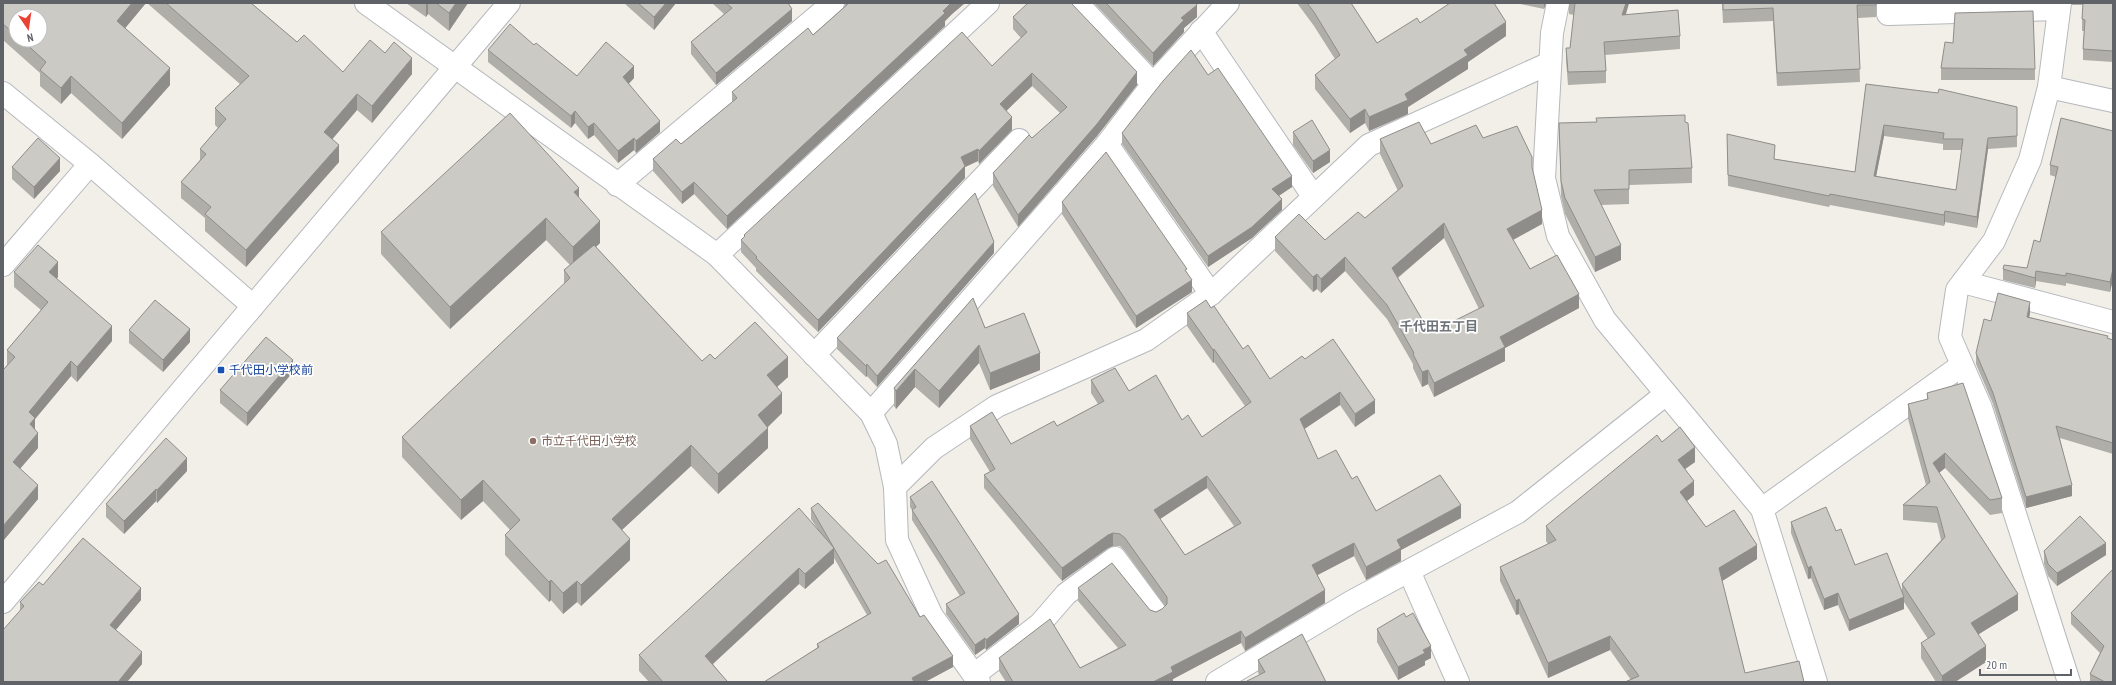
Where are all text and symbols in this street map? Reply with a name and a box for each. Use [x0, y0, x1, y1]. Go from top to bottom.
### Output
north arrow [8, 8, 48, 48]
text: N [26, 30, 35, 45]
district label: 千代田五丁目 [1400, 318, 1478, 335]
place label: 千代田小学校前 [229, 362, 313, 377]
marker: 千代田小学校前 [216, 365, 226, 375]
place label: 市立千代田小学校 [541, 433, 637, 448]
marker: 市立千代田小学校 [528, 436, 538, 446]
scale bar [1980, 651, 2071, 677]
text: 20 m [1986, 657, 2007, 672]

